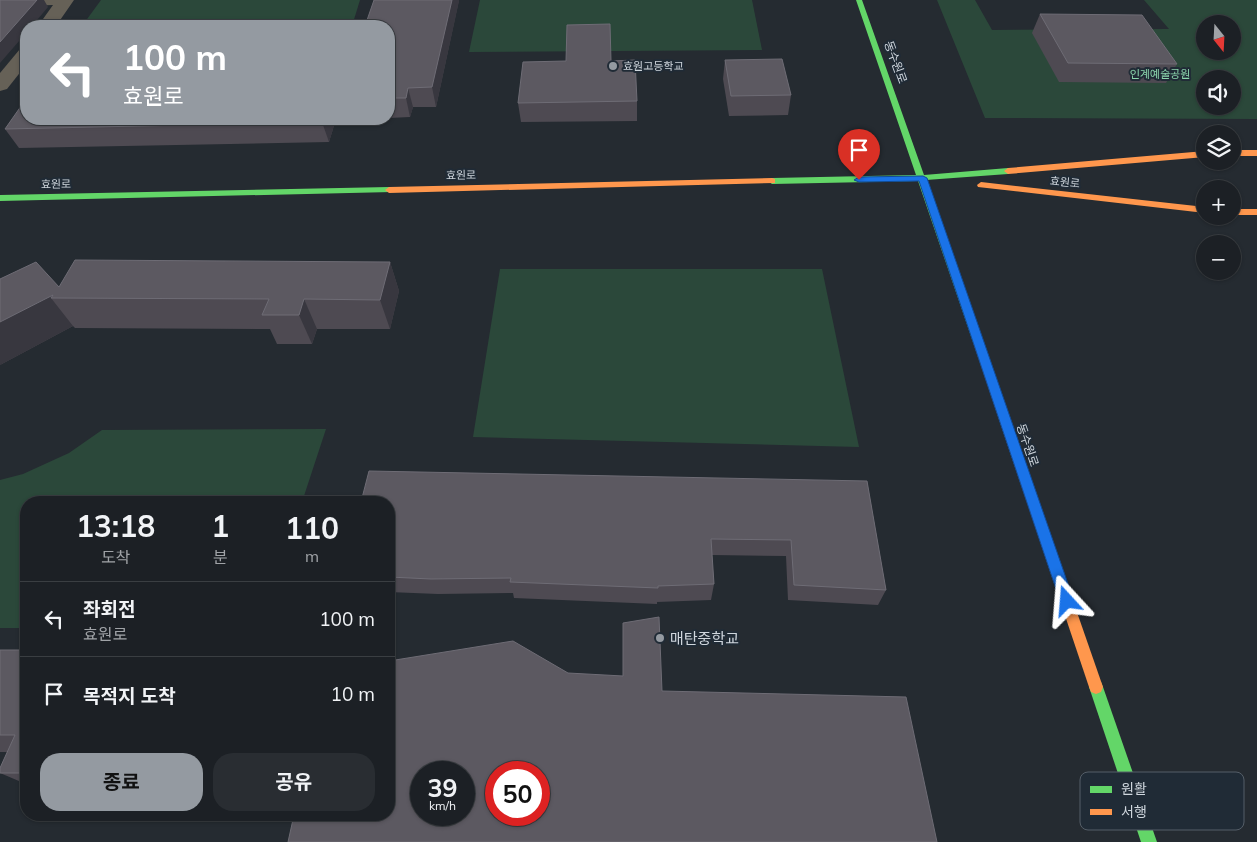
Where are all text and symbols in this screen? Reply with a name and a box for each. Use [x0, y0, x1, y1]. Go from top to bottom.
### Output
north arrow [1196, 15, 1241, 60]
map controls [1196, 15, 1241, 280]
text: 100 m [123, 35, 227, 79]
street label: 동수원로 [881, 39, 911, 85]
icon: left [40, 40, 105, 105]
place label: 효원고등학교 [623, 59, 684, 73]
marker: 효원고등학교 [607, 60, 619, 72]
park label: 인계예술공원 [1130, 67, 1190, 81]
button: sound [1196, 70, 1241, 115]
text: 효원로 [123, 82, 184, 110]
button: layers [1196, 125, 1241, 170]
pin [838, 129, 880, 180]
icon: arrive [845, 136, 873, 164]
street label: 효원로 [446, 168, 476, 182]
street label: 효원로 [1049, 173, 1081, 191]
street label: 효원로 [41, 177, 71, 191]
button: + [1196, 180, 1241, 225]
button: − [1196, 235, 1241, 280]
street label: 동수원로 [1014, 422, 1042, 468]
text: 13:18 [76, 507, 155, 545]
text: 1 [211, 507, 229, 545]
text: 110 [285, 509, 339, 547]
text: m [305, 546, 319, 566]
text: 도착 [101, 547, 130, 567]
text: 분 [213, 547, 228, 567]
position arrow [1040, 574, 1092, 626]
text: 좌회전 [83, 597, 135, 621]
icon: left [40, 605, 68, 633]
text: 100 m [319, 607, 375, 631]
text: 효원로 [83, 624, 127, 644]
place label: 매탄중학교 [670, 629, 739, 648]
marker: 매탄중학교 [654, 632, 666, 644]
icon: arrive [40, 680, 68, 708]
text: 10 m [331, 682, 375, 706]
text: 목적지 도착 [83, 684, 176, 708]
button: 종료 [40, 753, 203, 811]
button: 공유 [213, 753, 375, 811]
speed limit sign: 50 [485, 761, 550, 826]
text: 39 [427, 772, 458, 803]
legend [1080, 772, 1244, 830]
text: 원활 [1121, 780, 1147, 798]
text: km/h [429, 798, 456, 813]
text: 서행 [1121, 803, 1147, 821]

